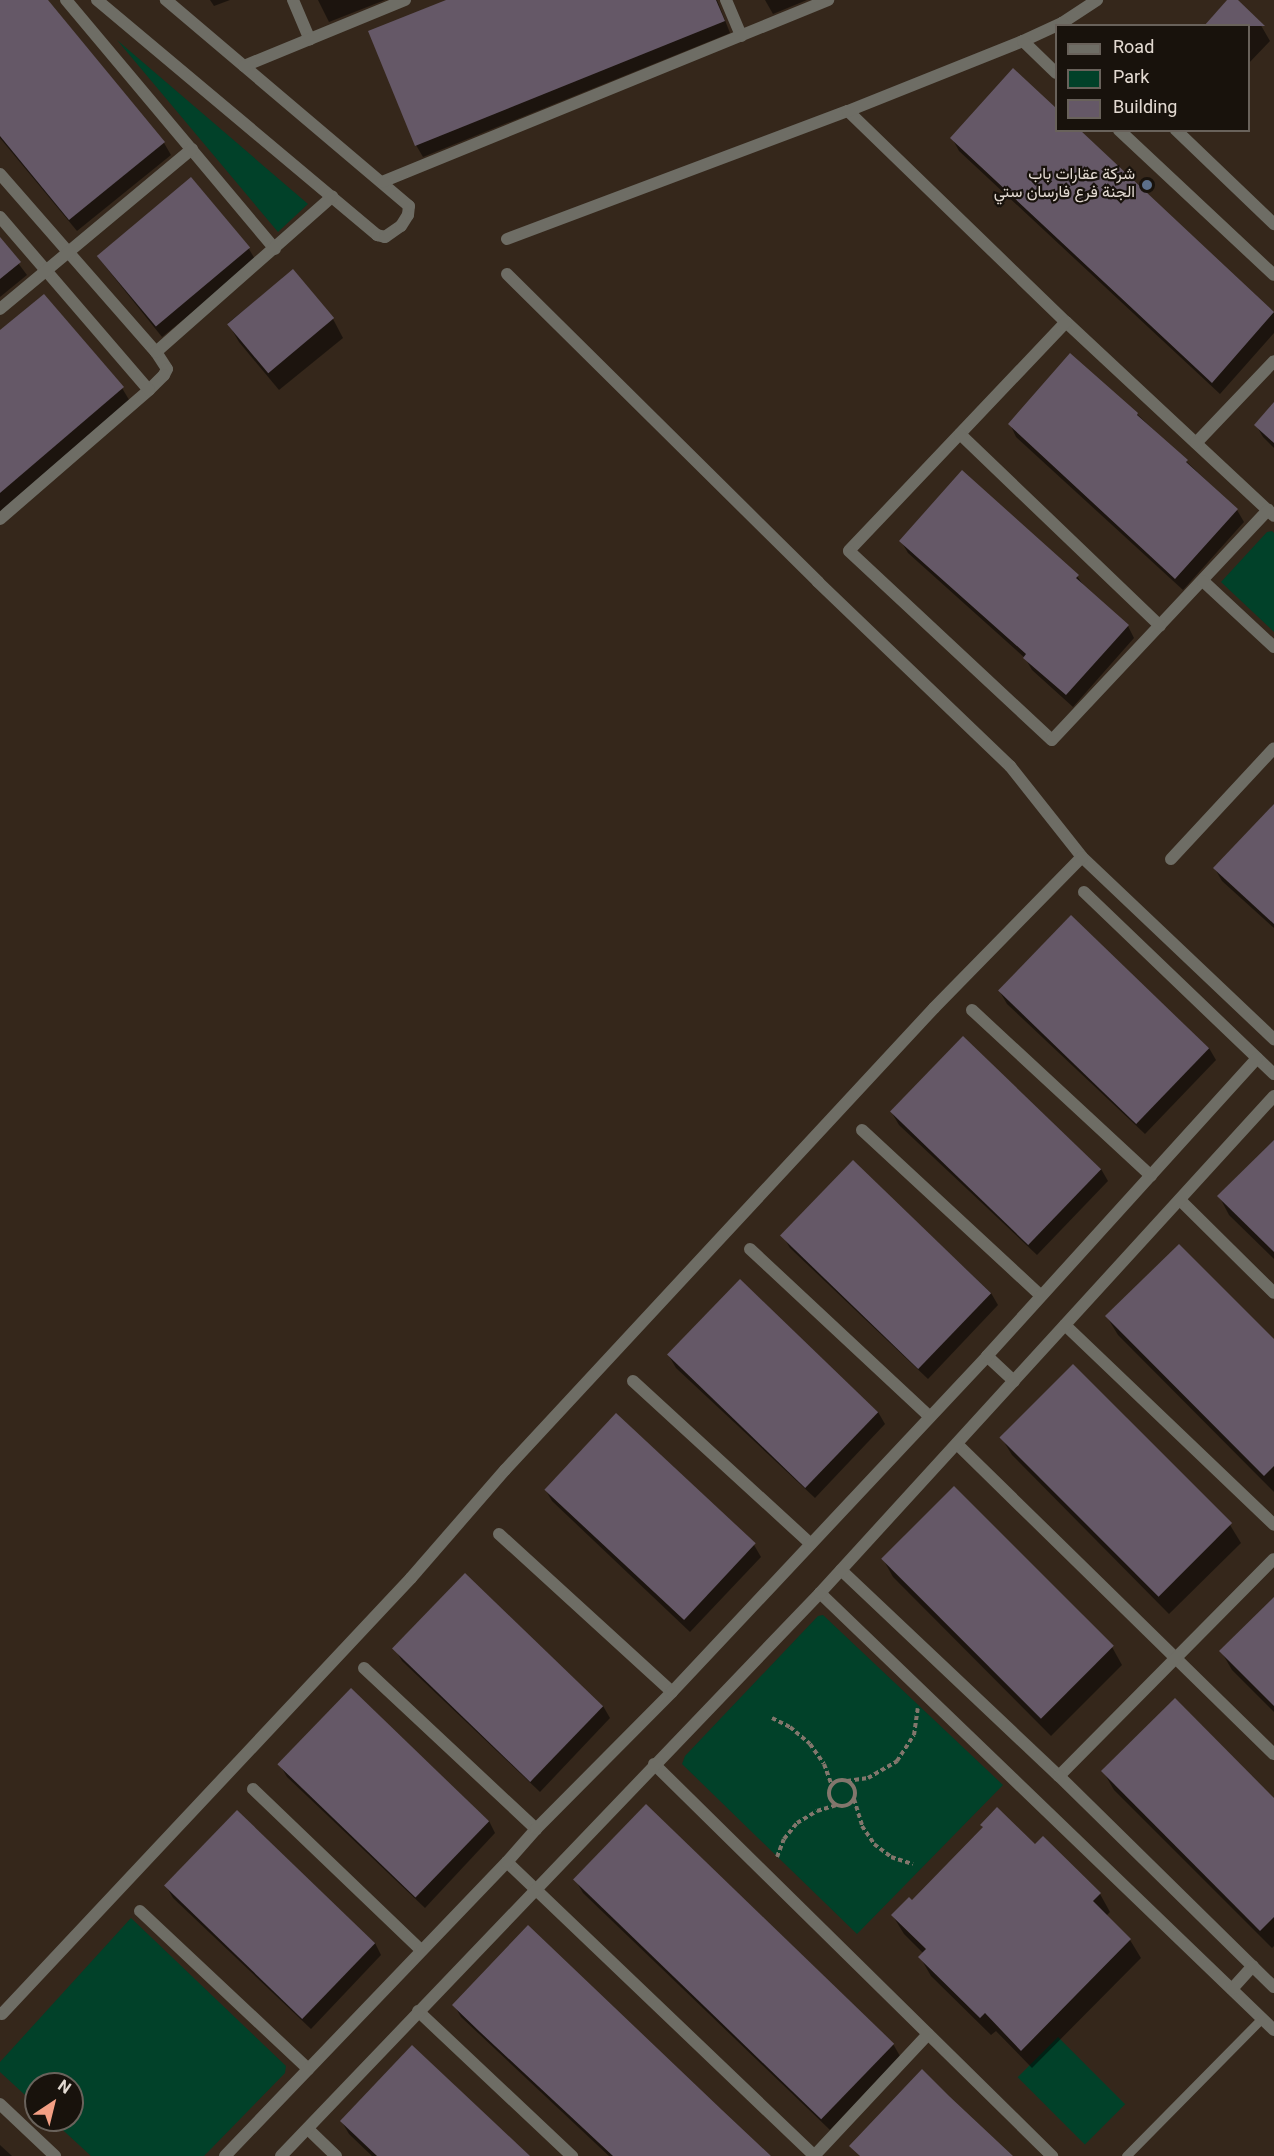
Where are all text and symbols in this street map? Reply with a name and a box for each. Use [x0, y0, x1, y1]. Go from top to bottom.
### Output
legend [1055, 24, 1250, 132]
text: Road [1113, 35, 1154, 63]
text: Park [1113, 65, 1149, 93]
text: Building [1113, 95, 1177, 123]
place label: شرکة عقارات باب الجنة فرع فارسان ستي [994, 166, 1135, 204]
marker: شرکة عقارات باب الجنة فرع فارسان ستي [1140, 178, 1154, 192]
north arrow [24, 2072, 84, 2132]
text: N [52, 2075, 75, 2102]

